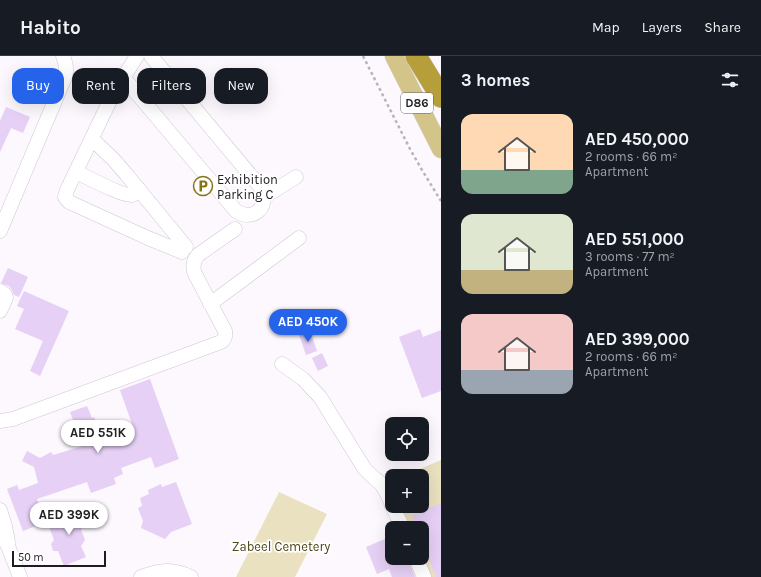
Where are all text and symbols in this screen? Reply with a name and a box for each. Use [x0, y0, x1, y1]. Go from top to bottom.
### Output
text: Habito [20, 17, 81, 39]
text: Map [592, 19, 620, 36]
text: Layers [642, 19, 682, 36]
text: Share [704, 19, 741, 36]
chip: Buy [12, 68, 64, 104]
chip: Rent [72, 68, 129, 104]
chip: Filters [137, 68, 206, 104]
chip: New [214, 68, 268, 104]
icon: filters [719, 69, 741, 91]
text: 3 homes [461, 70, 530, 90]
road number: D86 [401, 93, 433, 113]
text: AED 450,000 [585, 129, 689, 149]
icon: home [493, 130, 541, 178]
text: 2 rooms · 66 m² [585, 149, 677, 164]
text: Apartment [585, 164, 648, 179]
place label: Exhibition Parking C [217, 172, 278, 202]
parking icon: Exhibition Parking C [192, 175, 214, 197]
text: AED 551,000 [585, 229, 684, 249]
icon: home [493, 230, 541, 278]
text: 3 rooms · 77 m² [585, 249, 675, 264]
text: Apartment [585, 264, 648, 279]
pin: AED 450K [267, 309, 349, 343]
text: AED 450K [278, 314, 338, 329]
text: AED 399,000 [585, 329, 689, 349]
icon: home [493, 330, 541, 378]
text: 2 rooms · 66 m² [585, 349, 677, 364]
text: Apartment [585, 364, 648, 379]
map controls [385, 417, 429, 565]
button: locate [385, 417, 429, 461]
pin: AED 551K [57, 420, 139, 454]
text: AED 551K [70, 425, 126, 440]
button: + [385, 469, 429, 513]
pin: AED 399K [28, 502, 110, 536]
text: AED 399K [39, 507, 99, 522]
button: − [385, 521, 429, 565]
park label: Zabeel Cemetery [232, 539, 330, 554]
scale bar [12, 549, 106, 568]
text: 50 m [18, 551, 44, 564]

